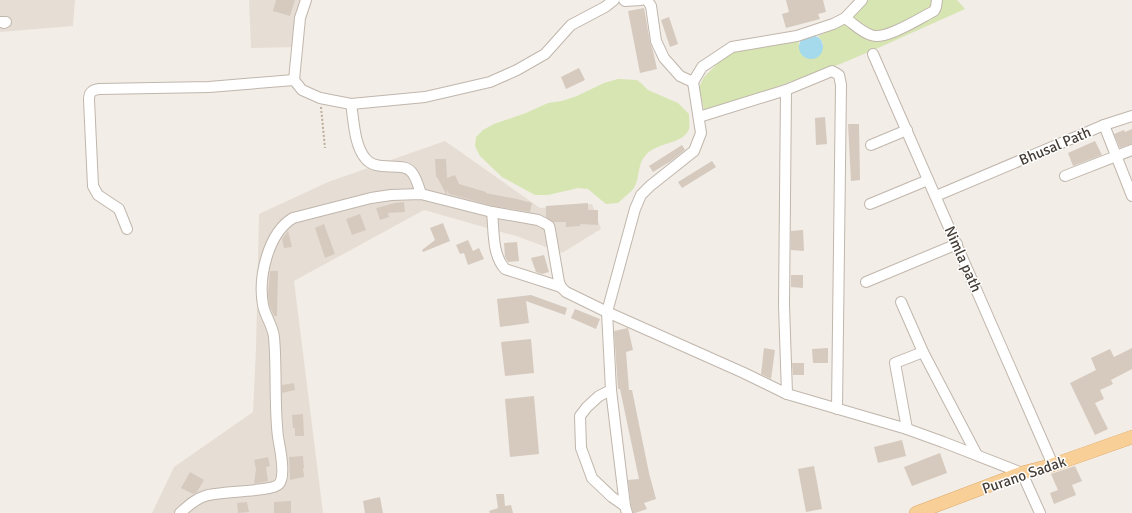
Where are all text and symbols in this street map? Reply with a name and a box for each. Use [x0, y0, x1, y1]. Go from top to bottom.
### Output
street label: Bhusal Path [1016, 123, 1094, 169]
street label: Nimla path [940, 223, 986, 295]
street label: Purano Sadak [980, 452, 1069, 498]

